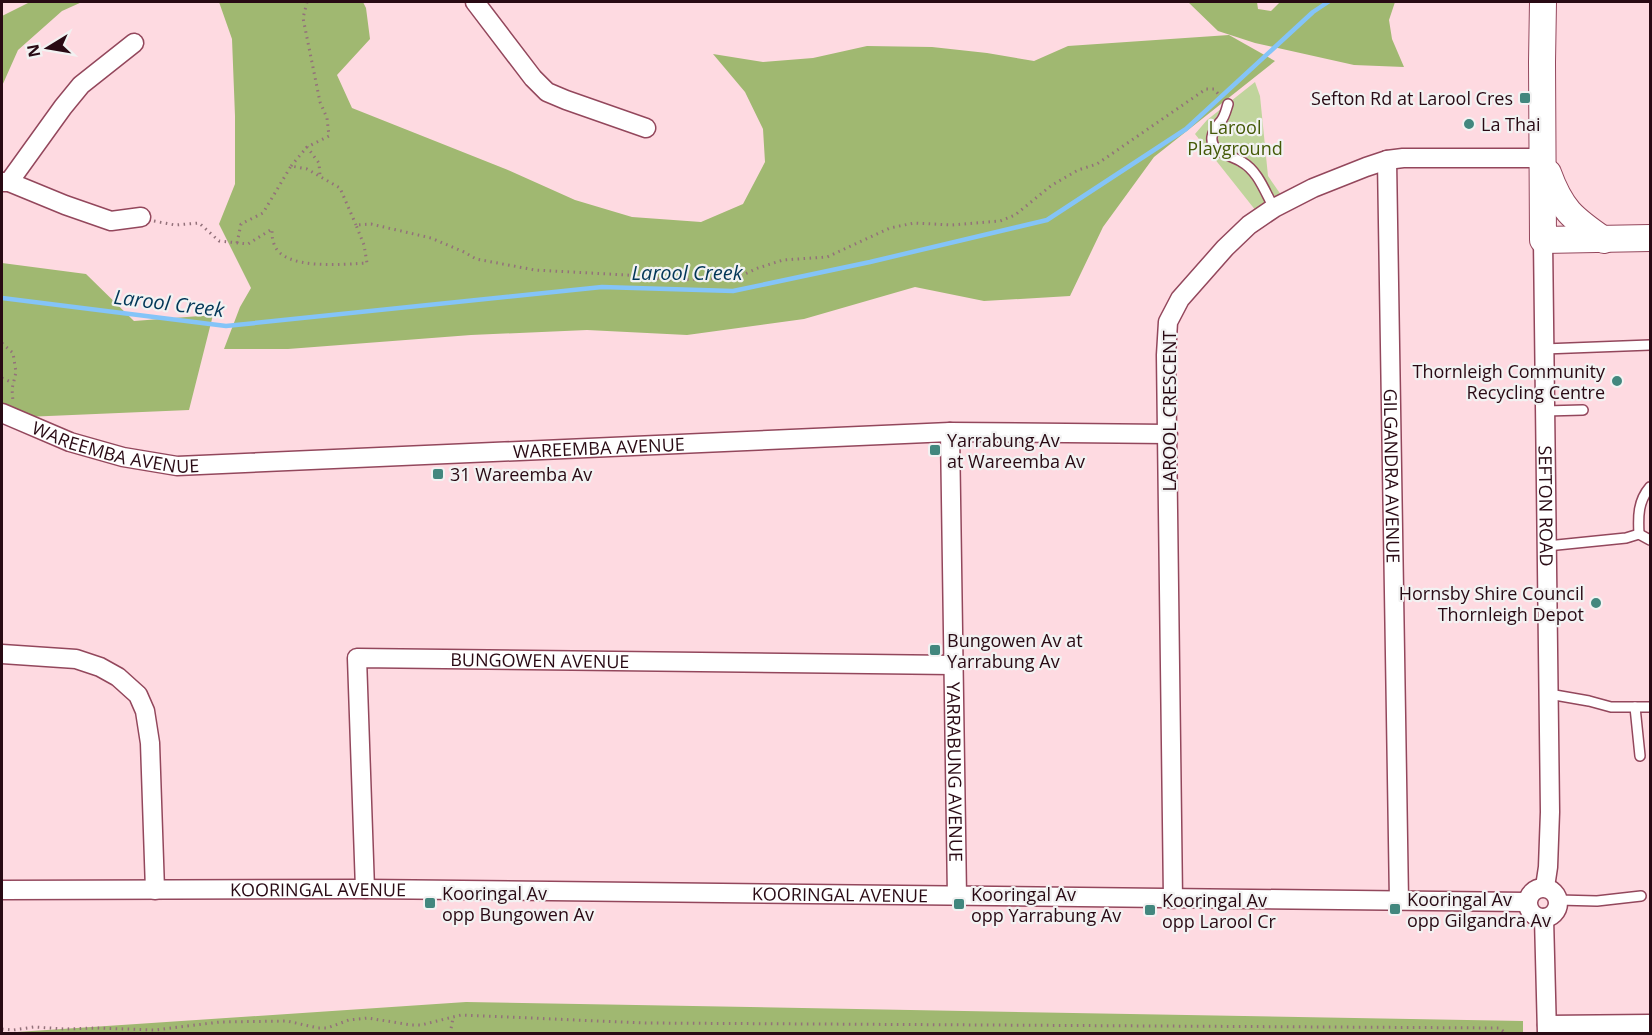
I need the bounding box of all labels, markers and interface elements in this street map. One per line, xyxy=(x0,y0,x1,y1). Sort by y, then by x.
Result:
north arrow xyxy=(18,18,78,78)
text: N xyxy=(21,42,45,59)
place label: Sefton Rd at Larool Cres xyxy=(1311,86,1513,110)
marker: Sefton Rd at Larool Cres xyxy=(1518,91,1532,105)
place label: La Thai xyxy=(1481,112,1541,136)
park label: Larool Playground xyxy=(1187,115,1283,160)
marker: La Thai xyxy=(1462,117,1476,131)
water label: Larool Creek xyxy=(632,259,744,286)
water label: Larool Creek xyxy=(112,283,227,323)
street label: LAROOL CRESCENT xyxy=(1157,330,1181,492)
place label: Thornleigh Community Recycling Centre xyxy=(1413,359,1606,404)
marker: Thornleigh Community Recycling Centre xyxy=(1610,374,1624,388)
street label: GILGANDRA AVENUE xyxy=(1379,388,1406,563)
street label: WAREEMBA AVENUE xyxy=(29,415,200,478)
place label: Yarrabung Av at Wareemba Av xyxy=(947,428,1085,473)
street label: WAREEMBA AVENUE xyxy=(512,432,685,463)
marker: Yarrabung Av at Wareemba Av xyxy=(928,443,942,457)
street label: SEFTON ROAD xyxy=(1534,445,1559,567)
place label: 31 Wareemba Av xyxy=(450,462,592,486)
marker: 31 Wareemba Av xyxy=(431,467,445,481)
place label: Hornsby Shire Council Thornleigh Depot xyxy=(1399,581,1584,626)
marker: Hornsby Shire Council Thornleigh Depot xyxy=(1589,596,1603,610)
place label: Bungowen Av at Yarrabung Av xyxy=(947,628,1083,673)
marker: Bungowen Av at Yarrabung Av xyxy=(928,643,942,657)
street label: BUNGOWEN AVENUE xyxy=(450,647,630,673)
street label: YARRABUNG AVENUE xyxy=(942,682,968,862)
street label: KOORINGAL AVENUE xyxy=(230,877,406,901)
place label: Kooringal Av opp Bungowen Av xyxy=(442,881,594,926)
street label: KOORINGAL AVENUE xyxy=(752,881,928,907)
place label: Kooringal Av opp Yarrabung Av xyxy=(971,882,1121,927)
place label: Kooringal Av opp Gilgandra Av xyxy=(1407,887,1551,932)
place label: Kooringal Av opp Larool Cr xyxy=(1162,888,1276,933)
marker: Kooringal Av opp Bungowen Av xyxy=(423,896,437,910)
marker: Kooringal Av opp Yarrabung Av xyxy=(952,897,966,911)
marker: Kooringal Av opp Gilgandra Av xyxy=(1388,902,1402,916)
marker: Kooringal Av opp Larool Cr xyxy=(1143,903,1157,917)

